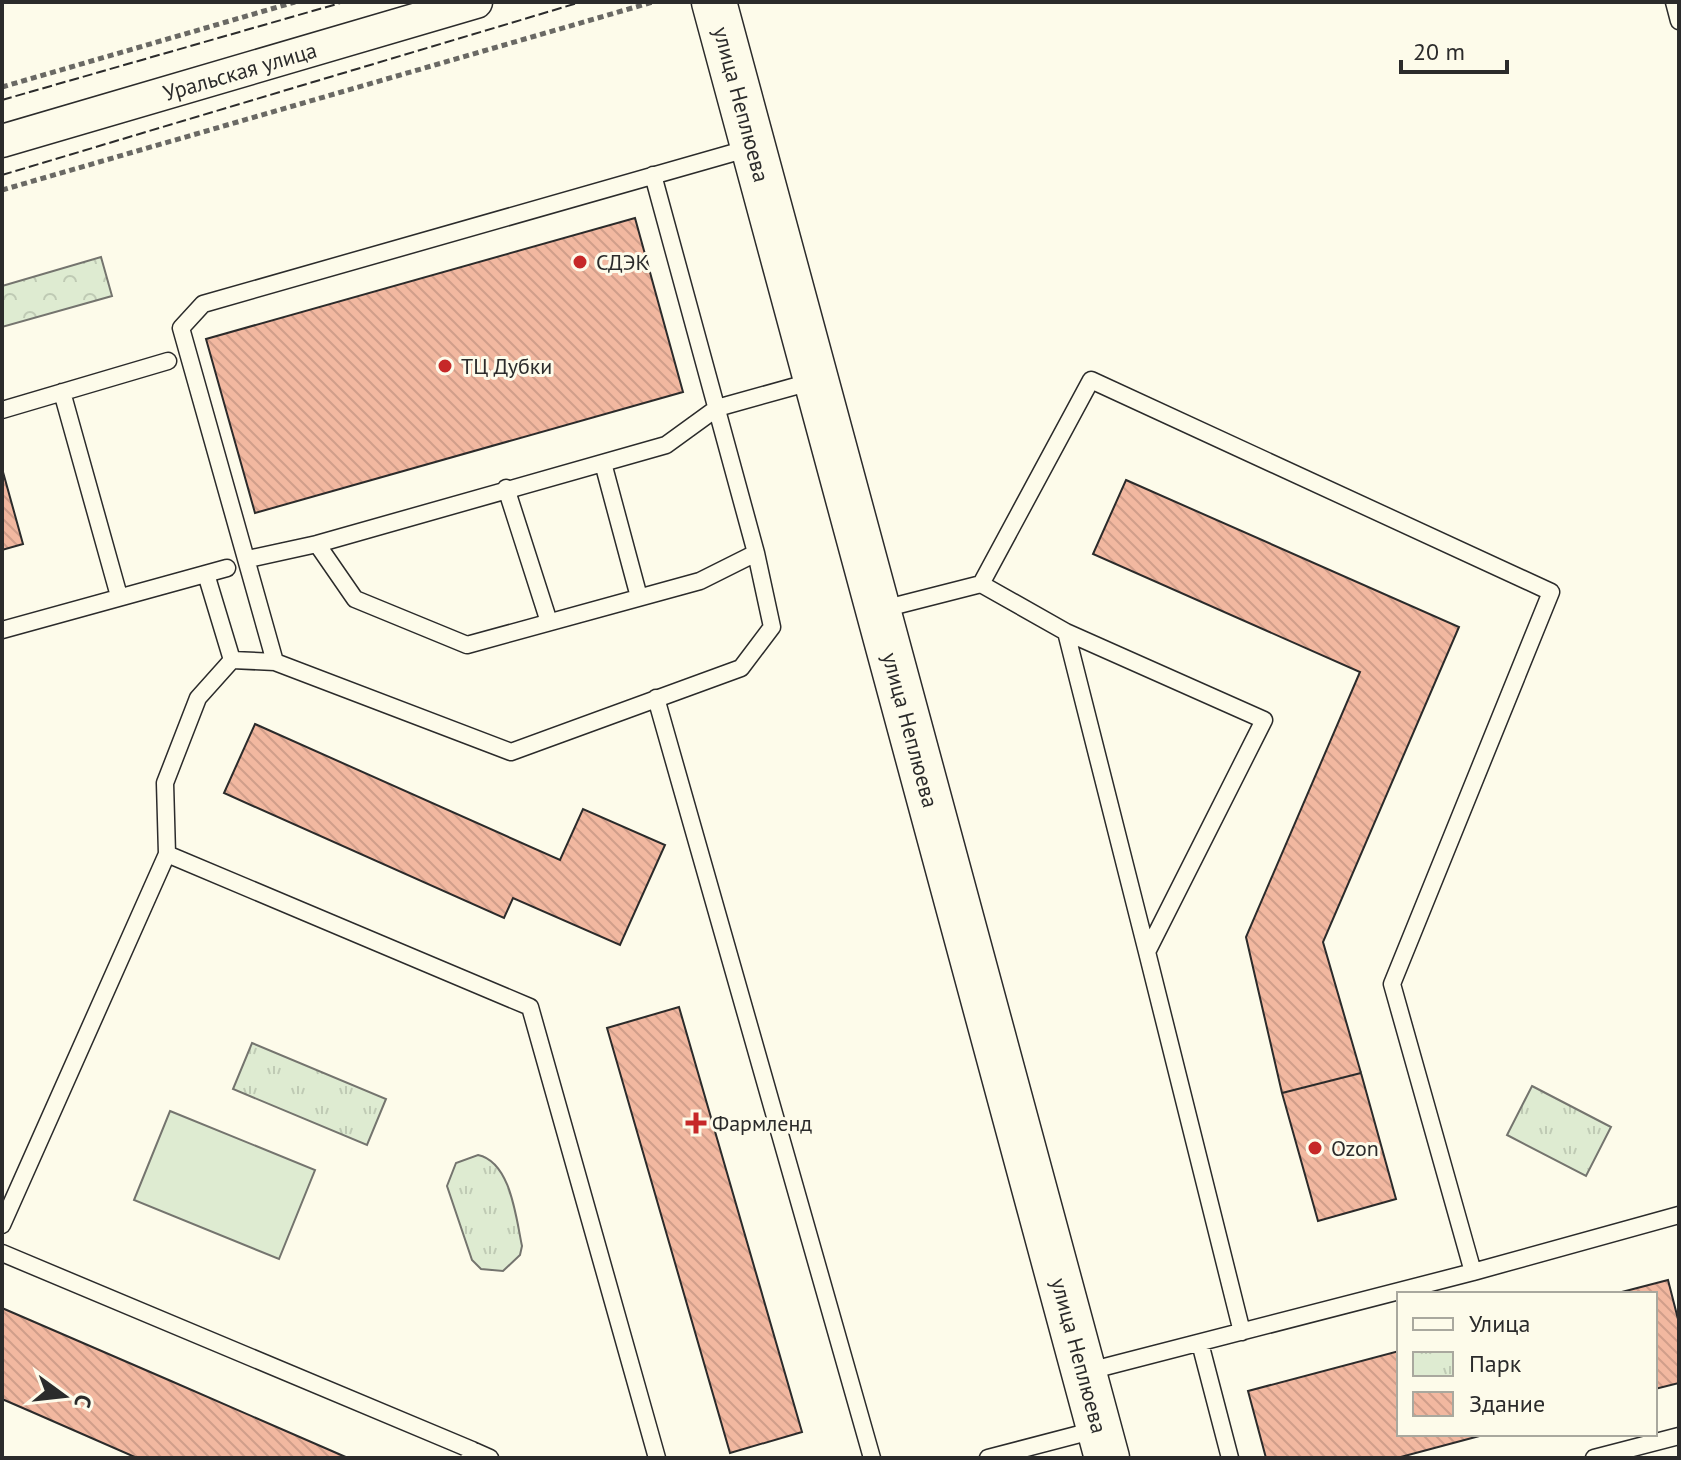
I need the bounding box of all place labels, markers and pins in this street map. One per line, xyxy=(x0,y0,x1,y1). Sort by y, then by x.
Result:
place label: СДЭК xyxy=(596,248,649,276)
marker: СДЭК xyxy=(571,253,589,271)
place label: ТЦ Дубки xyxy=(461,352,552,380)
marker: ТЦ Дубки xyxy=(436,357,454,375)
place label: Фармленд xyxy=(712,1109,812,1137)
marker: Фармленд xyxy=(687,1114,705,1132)
place label: Ozon xyxy=(1331,1134,1379,1162)
marker: Ozon xyxy=(1306,1139,1324,1157)

